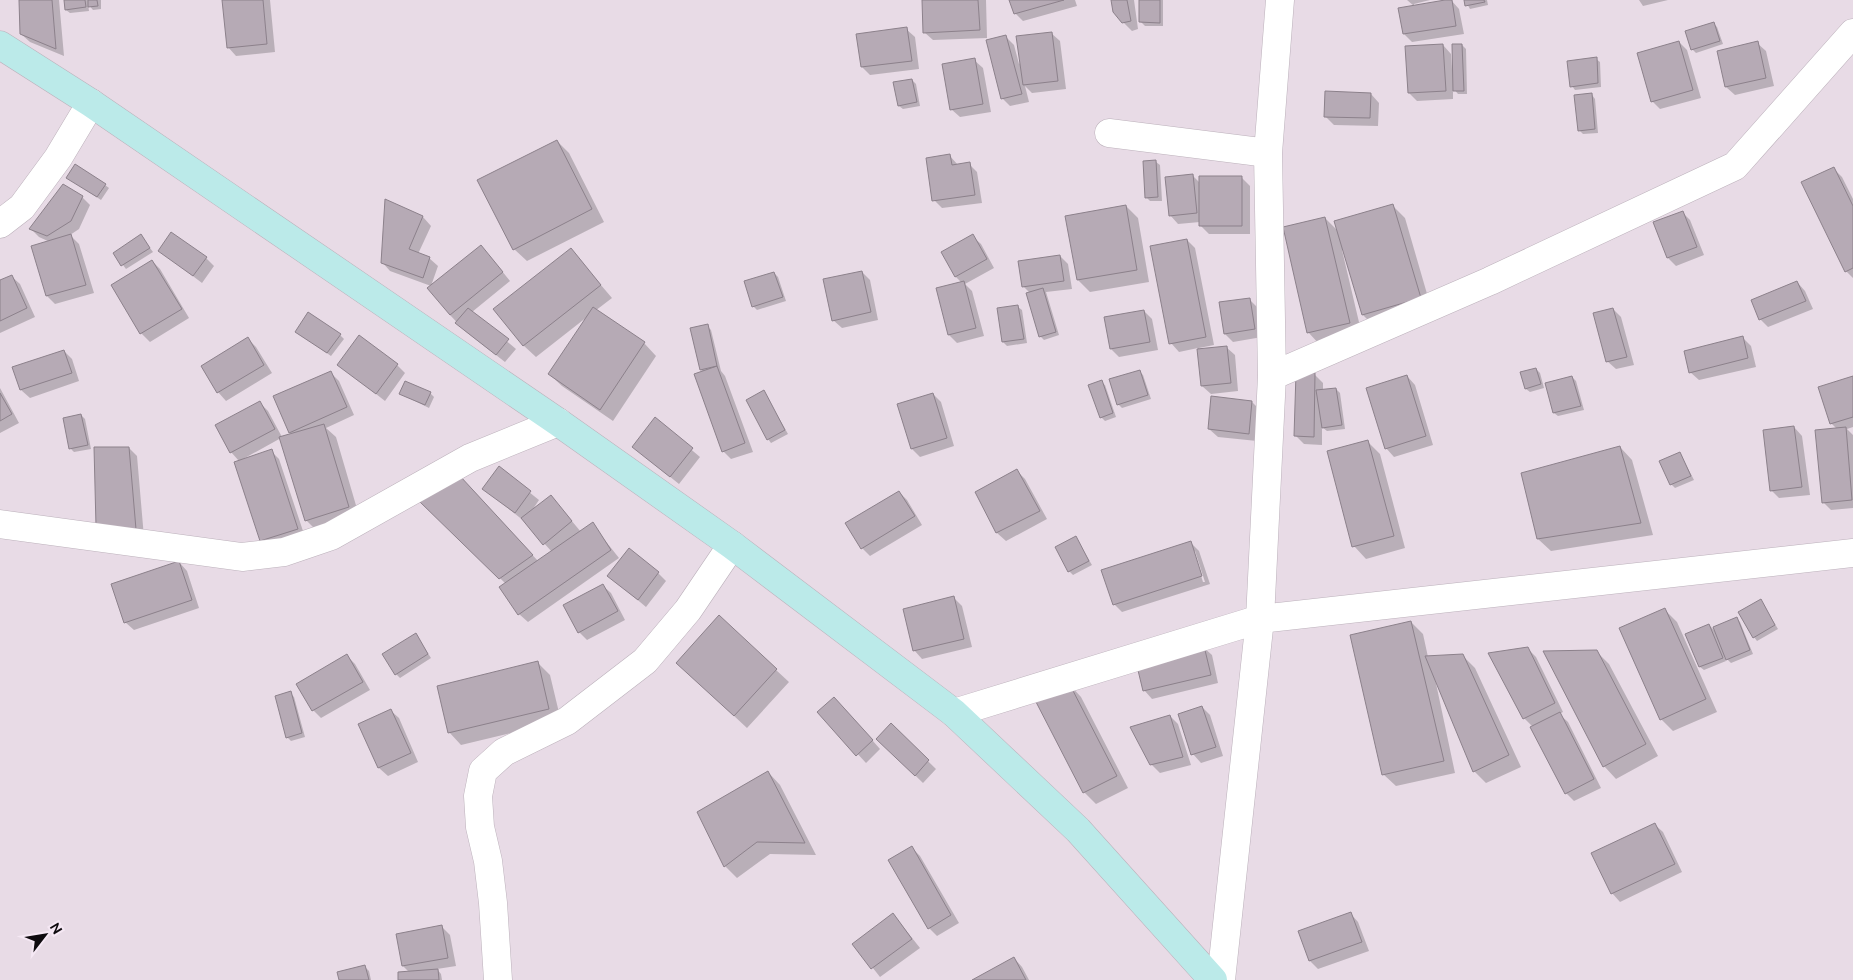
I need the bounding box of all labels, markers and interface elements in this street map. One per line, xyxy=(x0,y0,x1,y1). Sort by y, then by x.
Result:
north arrow xyxy=(20,910,70,960)
text: N xyxy=(47,920,66,937)

